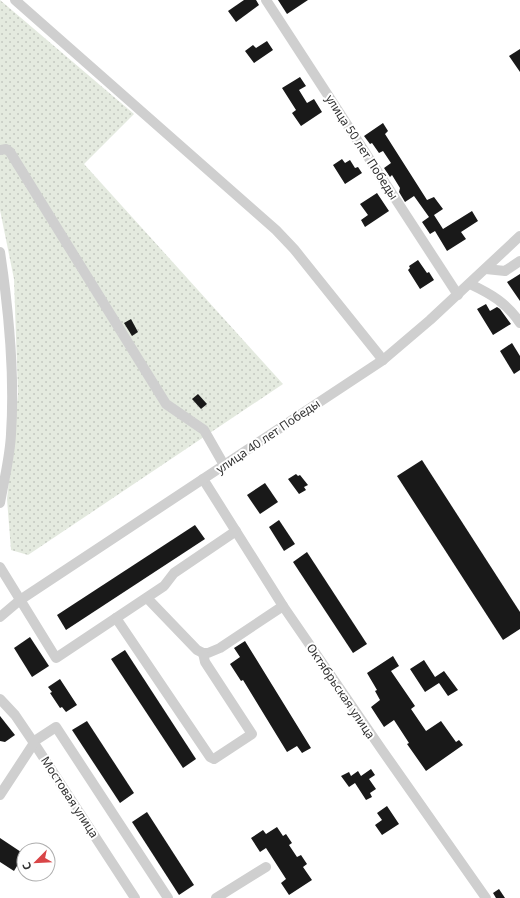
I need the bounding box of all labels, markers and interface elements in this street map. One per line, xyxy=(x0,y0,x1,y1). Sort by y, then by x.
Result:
street label: улица 50 лет Победы xyxy=(322,91,402,203)
street label: улица 40 лет Победы xyxy=(213,395,323,477)
street label: Октябрьская улица xyxy=(303,640,379,742)
street label: Мостовая улица xyxy=(37,753,103,841)
north arrow xyxy=(16,842,56,882)
text: С xyxy=(18,860,35,873)

